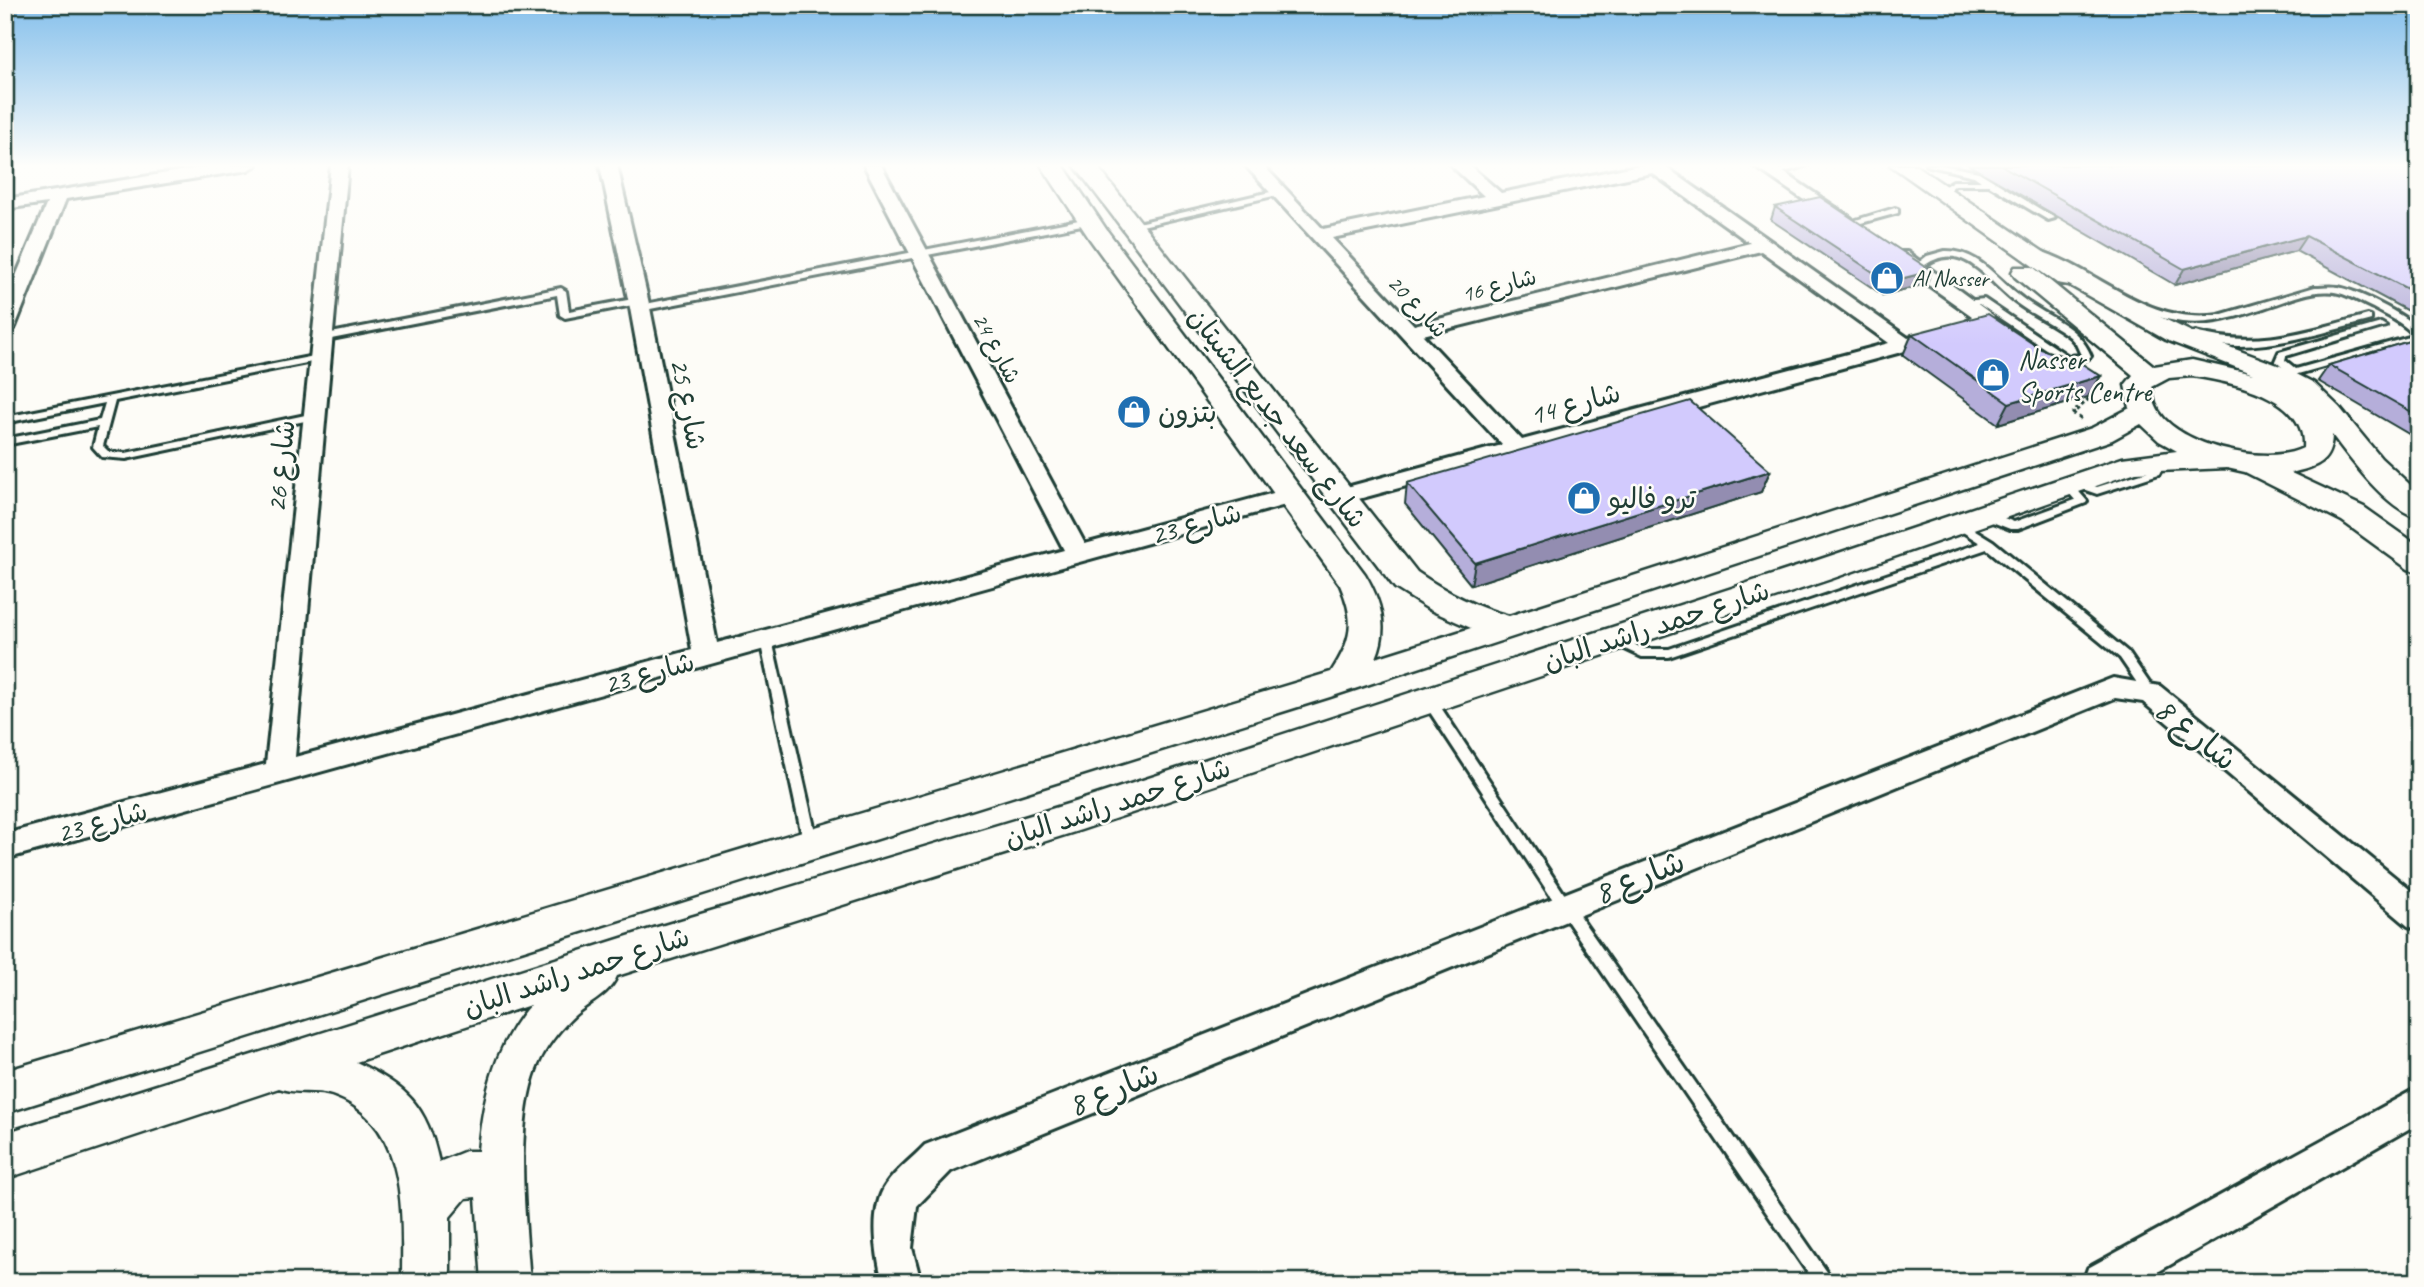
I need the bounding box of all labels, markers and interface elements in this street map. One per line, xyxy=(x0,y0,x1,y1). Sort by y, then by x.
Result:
shop icon: Al Nasser xyxy=(1868,259,1906,297)
street label: شارع 16 xyxy=(1459,262,1540,310)
place label: Al Nasser xyxy=(1912,264,1991,293)
street label: شارع 20 xyxy=(1380,269,1454,345)
street label: شارع سعد جديع الشيتان xyxy=(1179,300,1375,536)
street label: شارع 24 xyxy=(965,308,1027,389)
place label: Nasser Sports Centre xyxy=(2018,342,2153,409)
street label: شارع 25 xyxy=(661,355,715,453)
shop icon: Nasser Sports Centre xyxy=(1974,356,2012,394)
street label: شارع 14 xyxy=(1526,375,1625,434)
shop icon: بتزون xyxy=(1115,393,1153,431)
place label: بتزون xyxy=(1158,395,1217,430)
street label: شارع 26 xyxy=(258,418,305,514)
shop icon: ترو فاليو xyxy=(1565,479,1603,517)
place label: ترو فاليو xyxy=(1607,481,1697,516)
street label: شارع 23 xyxy=(1147,495,1246,554)
street label: شارع حمد راشد البان xyxy=(1539,572,1774,680)
street label: شارع 23 xyxy=(600,644,699,703)
street label: شارع 8 xyxy=(2145,688,2246,781)
street label: شارع حمد راشد البان xyxy=(1000,749,1235,857)
street label: شارع 23 xyxy=(53,793,152,852)
street label: شارع 8 xyxy=(1588,840,1692,916)
street label: شارع حمد راشد البان xyxy=(459,918,694,1026)
street label: شارع 8 xyxy=(1062,1052,1166,1128)

